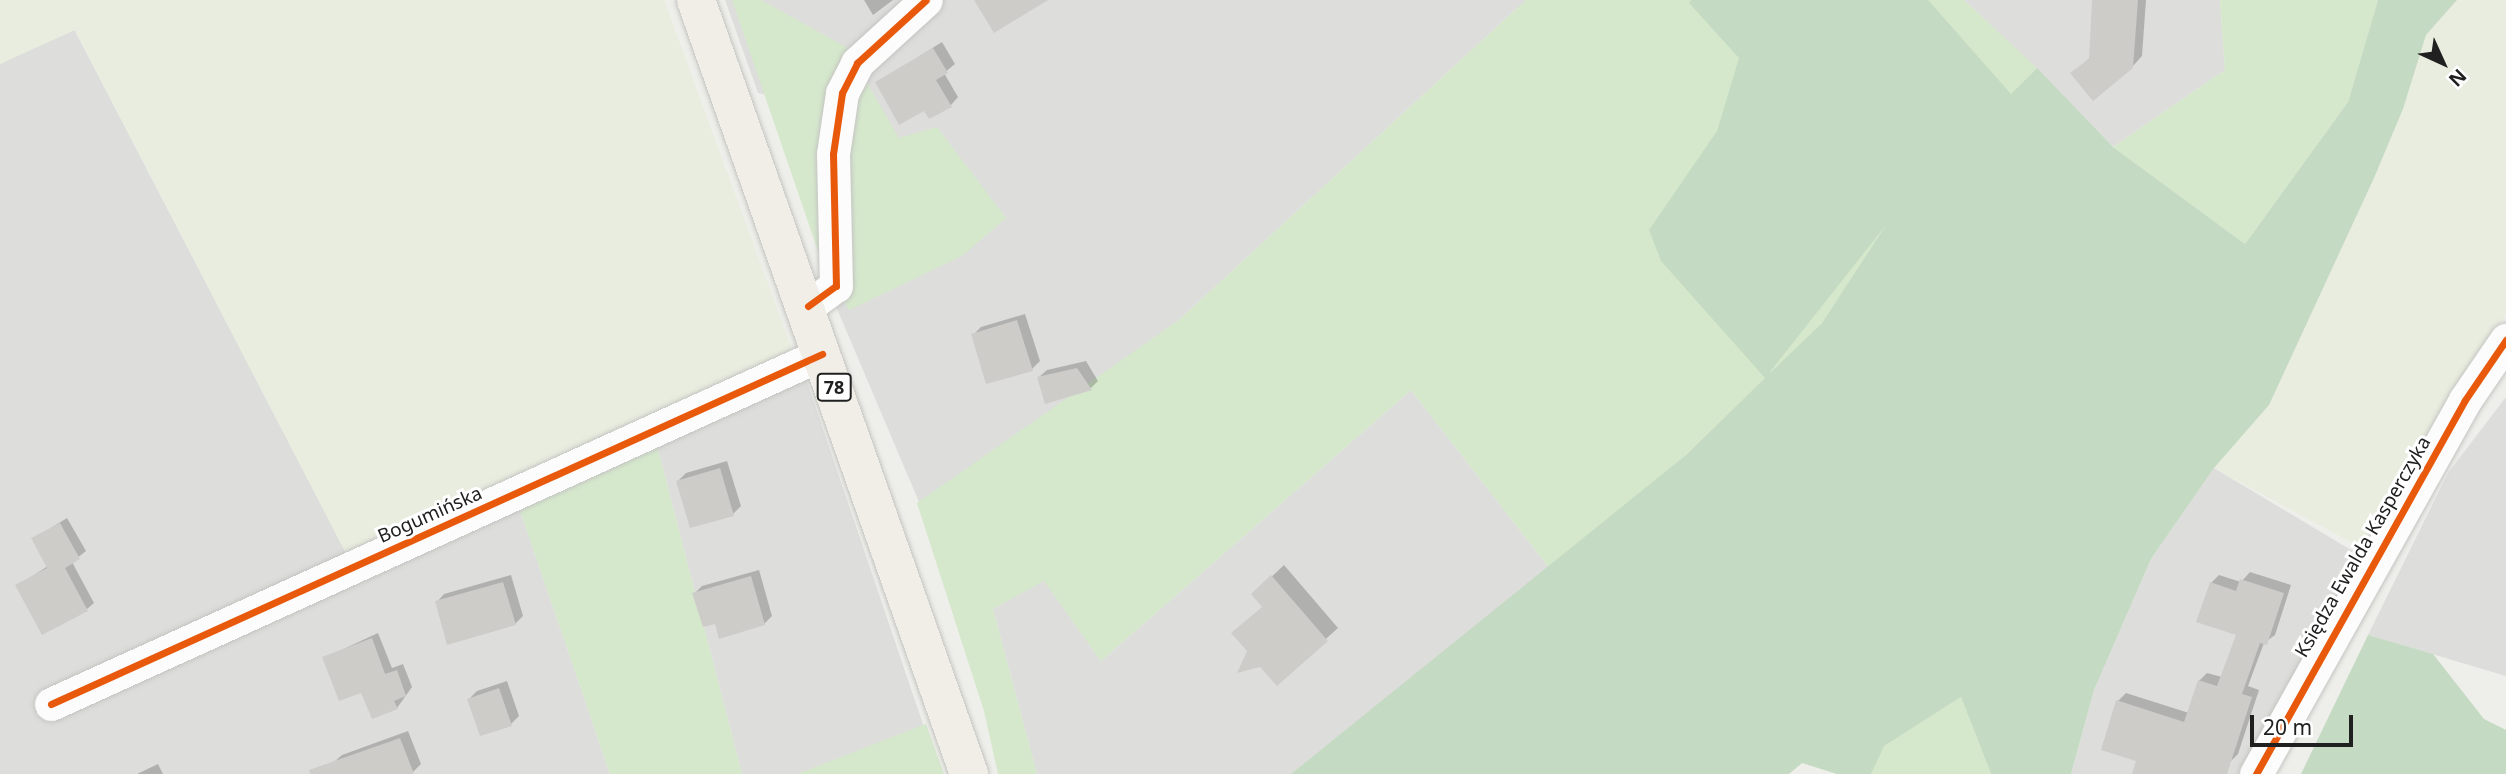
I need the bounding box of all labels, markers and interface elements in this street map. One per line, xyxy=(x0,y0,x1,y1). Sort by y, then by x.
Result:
north arrow xyxy=(2408,28,2478,98)
text: N xyxy=(2443,63,2473,92)
road number: 78 xyxy=(816,372,852,402)
street label: Księdza Ewalda Kasperczyka xyxy=(2290,433,2436,661)
street label: Bogumińska xyxy=(374,482,486,548)
scale bar xyxy=(2254,700,2357,744)
text: 20 m xyxy=(2263,713,2312,741)

